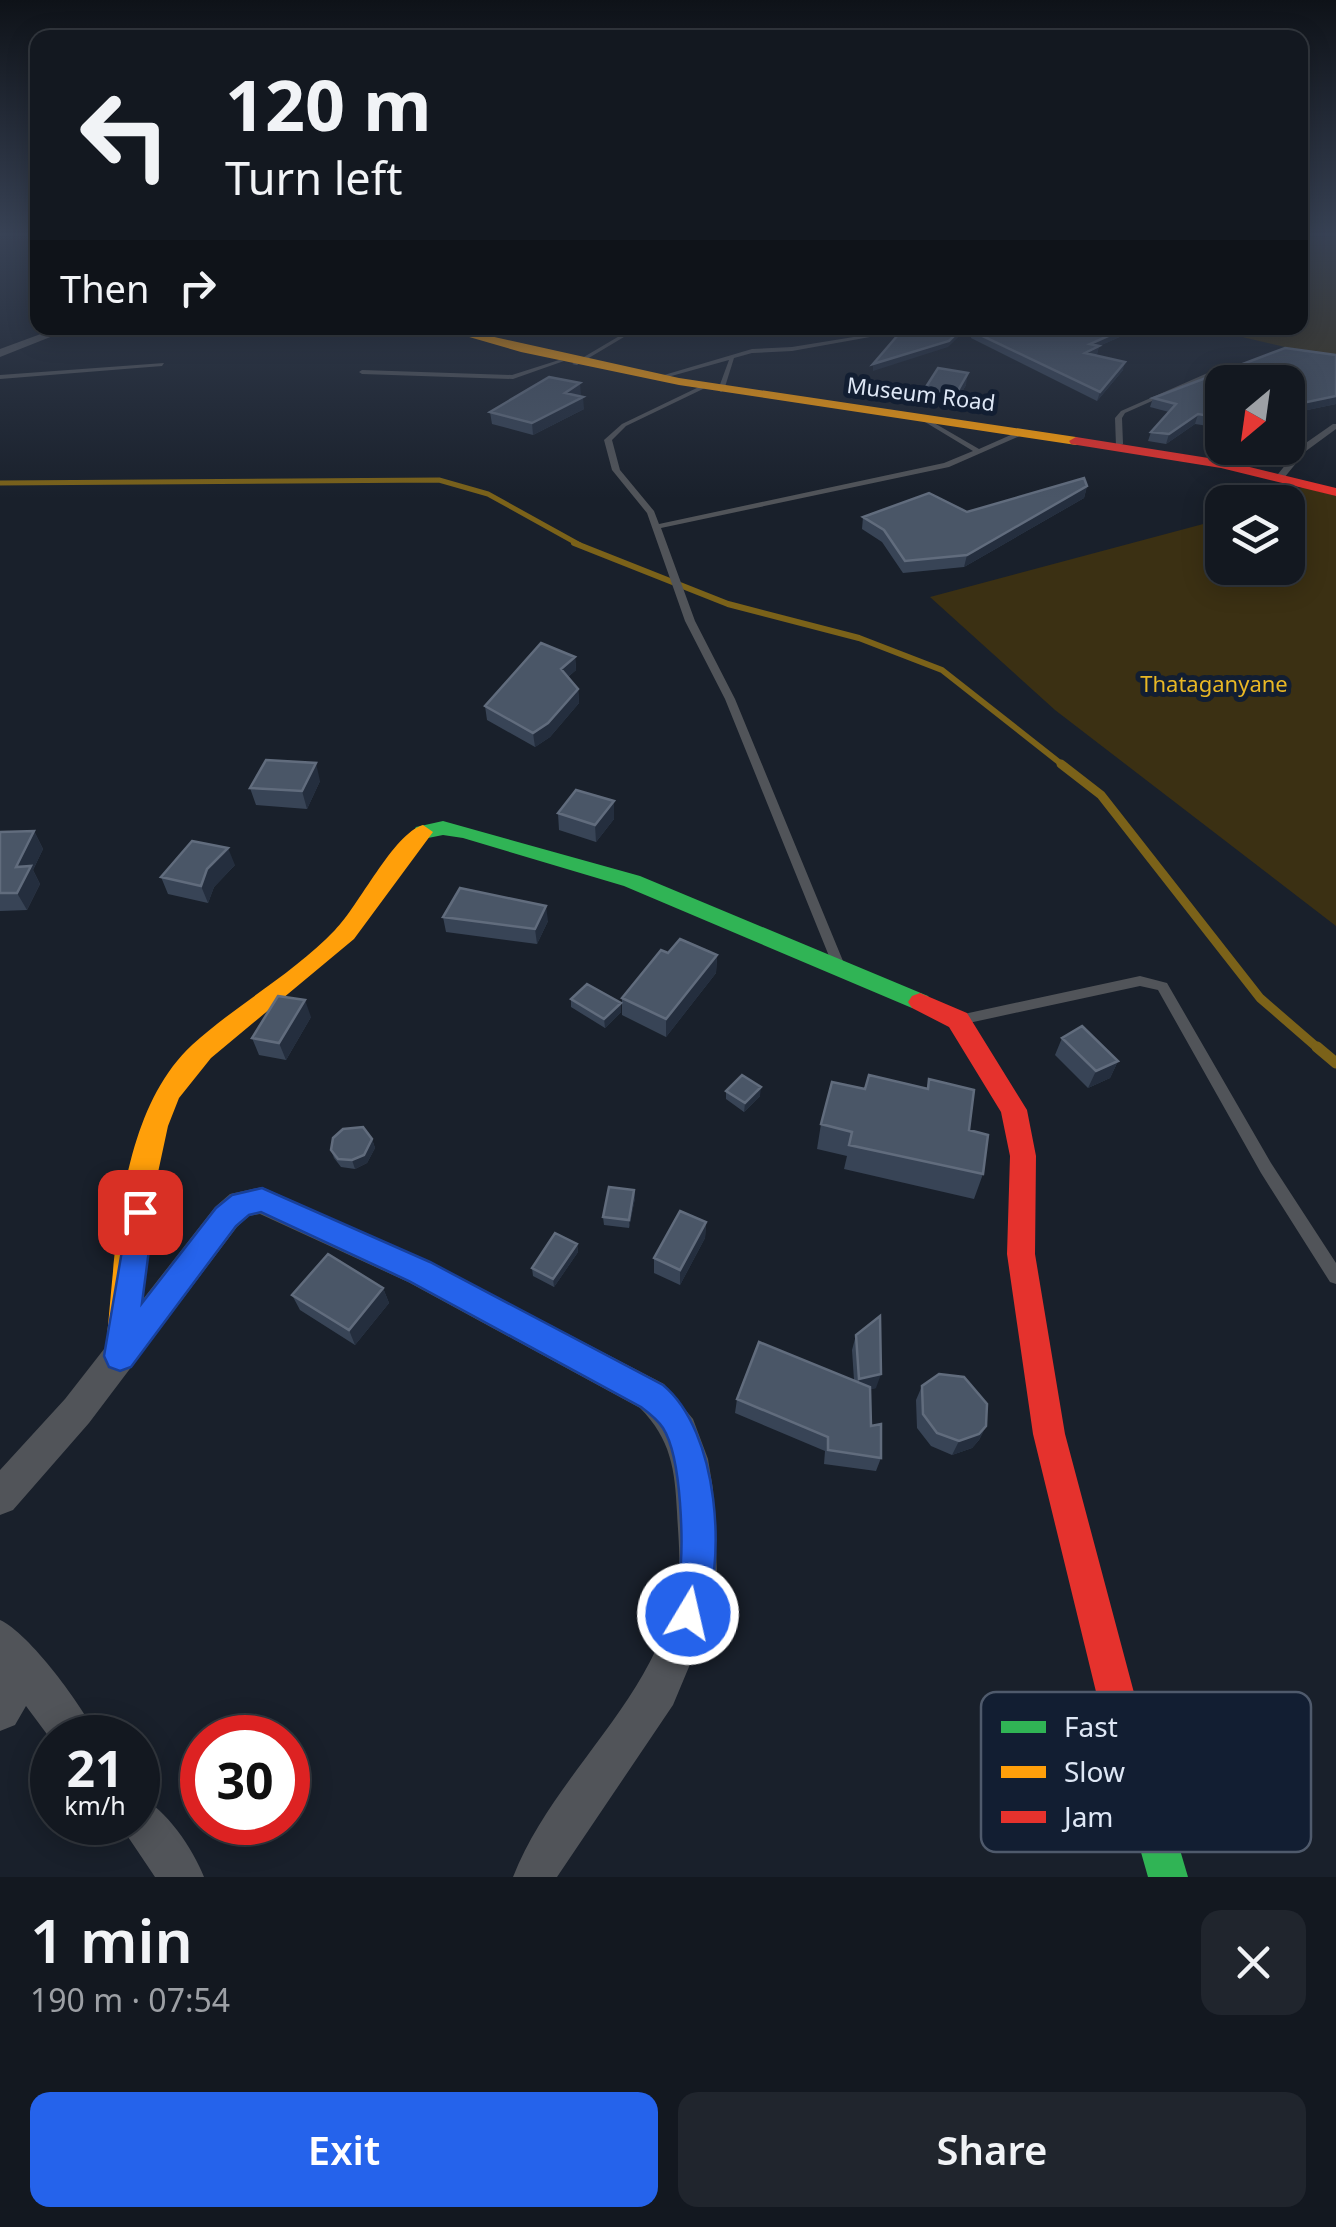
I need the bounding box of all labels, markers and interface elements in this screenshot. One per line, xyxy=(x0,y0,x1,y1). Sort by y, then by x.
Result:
text: 120 m xyxy=(225,56,432,152)
icon: left xyxy=(60,70,190,200)
text: Turn left xyxy=(225,147,402,208)
icon: right xyxy=(170,260,225,315)
text: Then xyxy=(60,262,150,314)
north arrow xyxy=(1205,365,1305,465)
map controls xyxy=(1205,365,1305,585)
street label: Museum Road xyxy=(845,369,997,417)
button: layers xyxy=(1205,485,1305,585)
park label: Thataganyane xyxy=(1140,668,1288,698)
pin xyxy=(98,1170,183,1255)
icon: arrive xyxy=(113,1185,168,1240)
position arrow xyxy=(636,1562,740,1666)
legend xyxy=(981,1692,1311,1852)
text: Fast xyxy=(1064,1707,1118,1745)
speed limit sign: 30 xyxy=(180,1715,310,1845)
text: 21 xyxy=(66,1734,124,1802)
text: Slow xyxy=(1064,1752,1125,1790)
text: km/h xyxy=(64,1788,126,1822)
text: Jam xyxy=(1061,1797,1114,1835)
text: 1 min xyxy=(30,1899,193,1981)
button: close xyxy=(1201,1910,1306,2015)
text: 190 m · 07:54 xyxy=(30,1978,230,2021)
button: Exit xyxy=(30,2092,658,2207)
button: Share xyxy=(678,2092,1306,2207)

